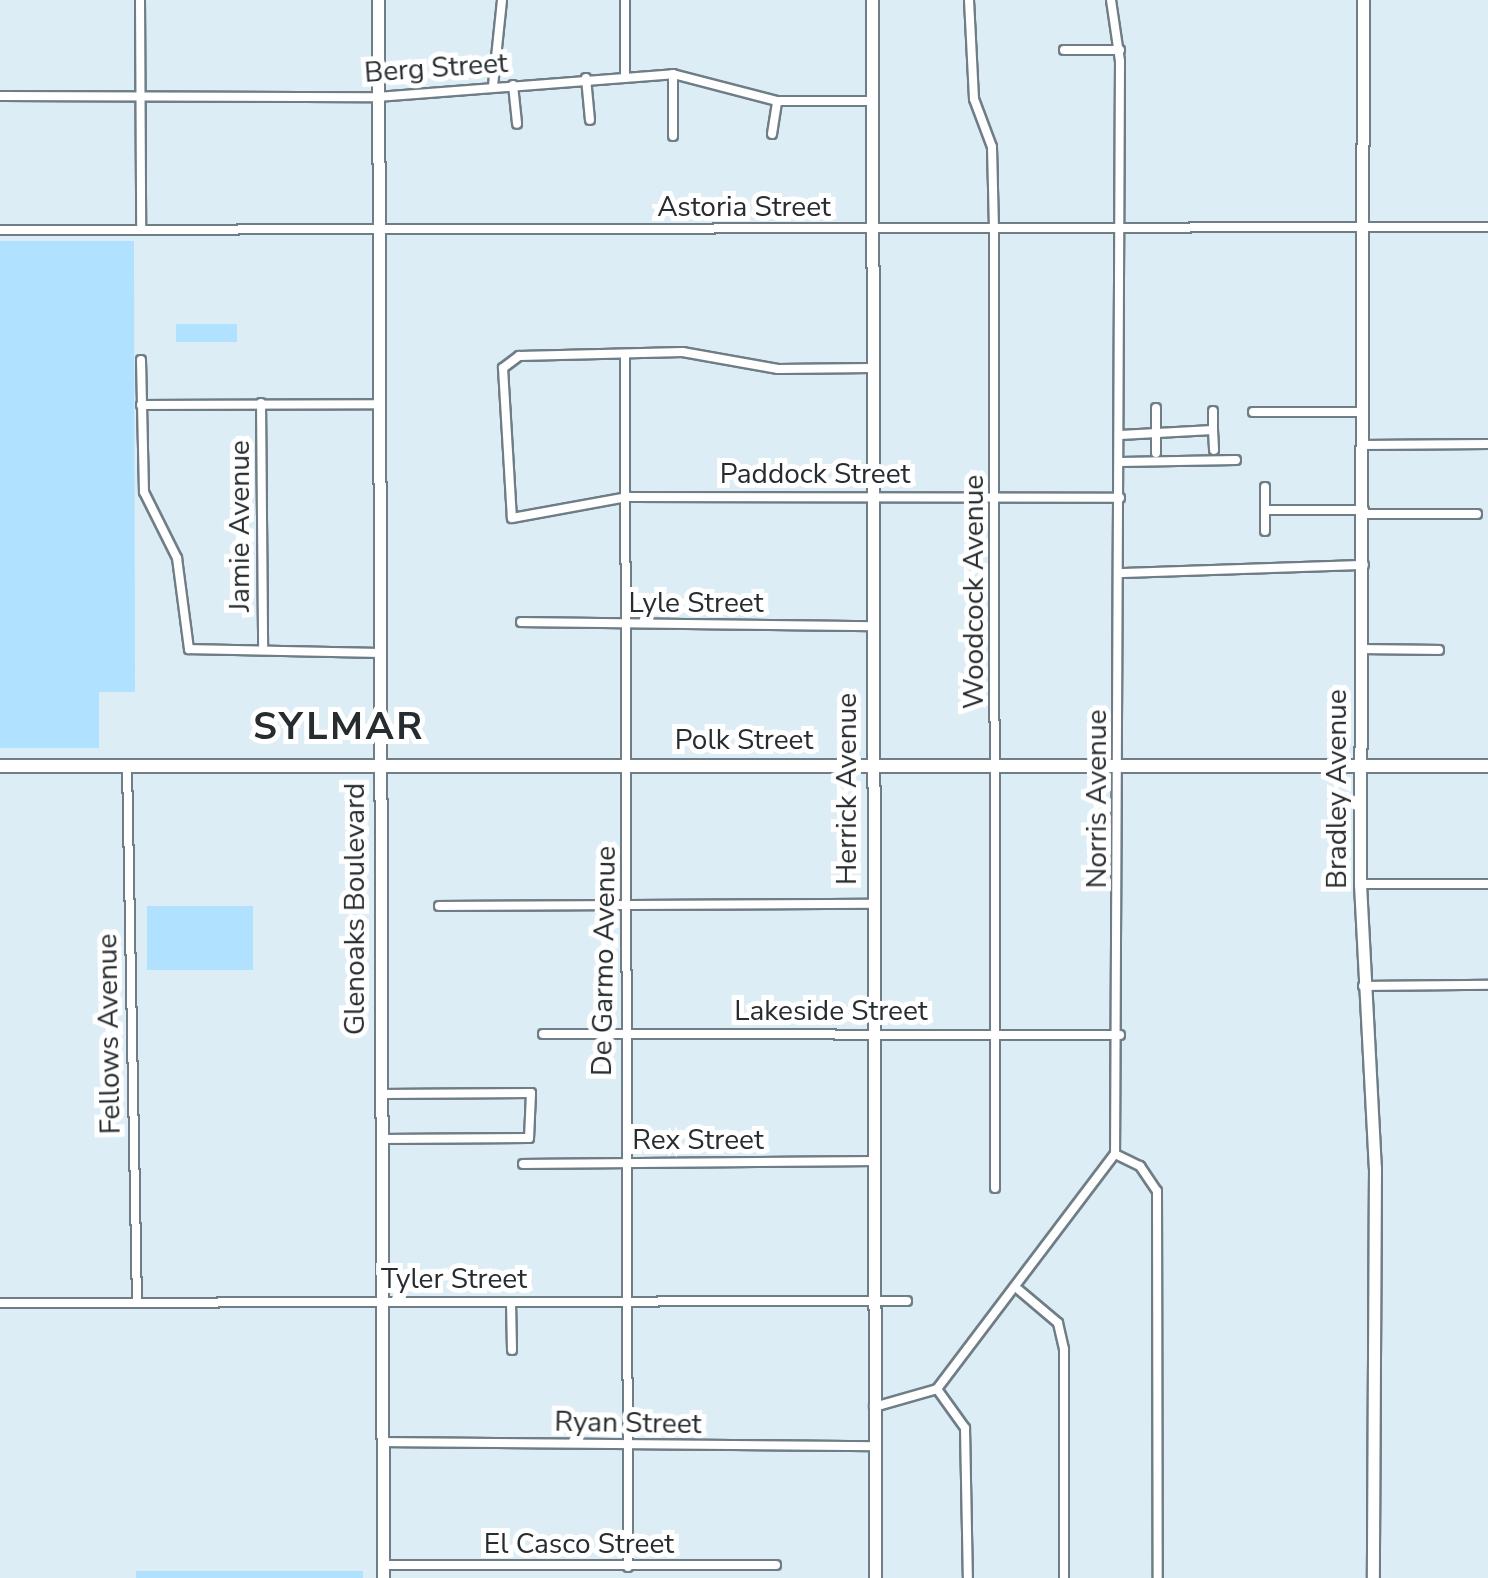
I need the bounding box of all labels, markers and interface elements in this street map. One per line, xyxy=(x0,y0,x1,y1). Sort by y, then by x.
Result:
street label: Berg Street xyxy=(363,46,509,90)
street label: Astoria Street xyxy=(657,190,831,224)
street label: Jamie Avenue xyxy=(223,440,257,612)
street label: Paddock Street xyxy=(720,457,910,491)
street label: Woodcock Avenue xyxy=(957,475,991,709)
street label: Lyle Street xyxy=(628,586,764,620)
street label: Bradley Avenue xyxy=(1320,689,1354,889)
street label: Herrick Avenue xyxy=(830,693,864,885)
district label: SYLMAR xyxy=(253,704,425,750)
street label: Norris Avenue xyxy=(1080,710,1114,888)
street label: Polk Street xyxy=(675,723,813,757)
street label: Glenoaks Boulevard xyxy=(338,783,372,1035)
street label: De Garmo Avenue xyxy=(585,846,623,1076)
street label: Fellows Avenue xyxy=(90,933,128,1135)
street label: Lakeside Street xyxy=(734,994,928,1028)
street label: Rex Street xyxy=(632,1123,764,1157)
street label: Tyler Street xyxy=(381,1262,527,1296)
street label: Ryan Street xyxy=(554,1405,702,1441)
street label: El Casco Street xyxy=(484,1527,674,1561)

